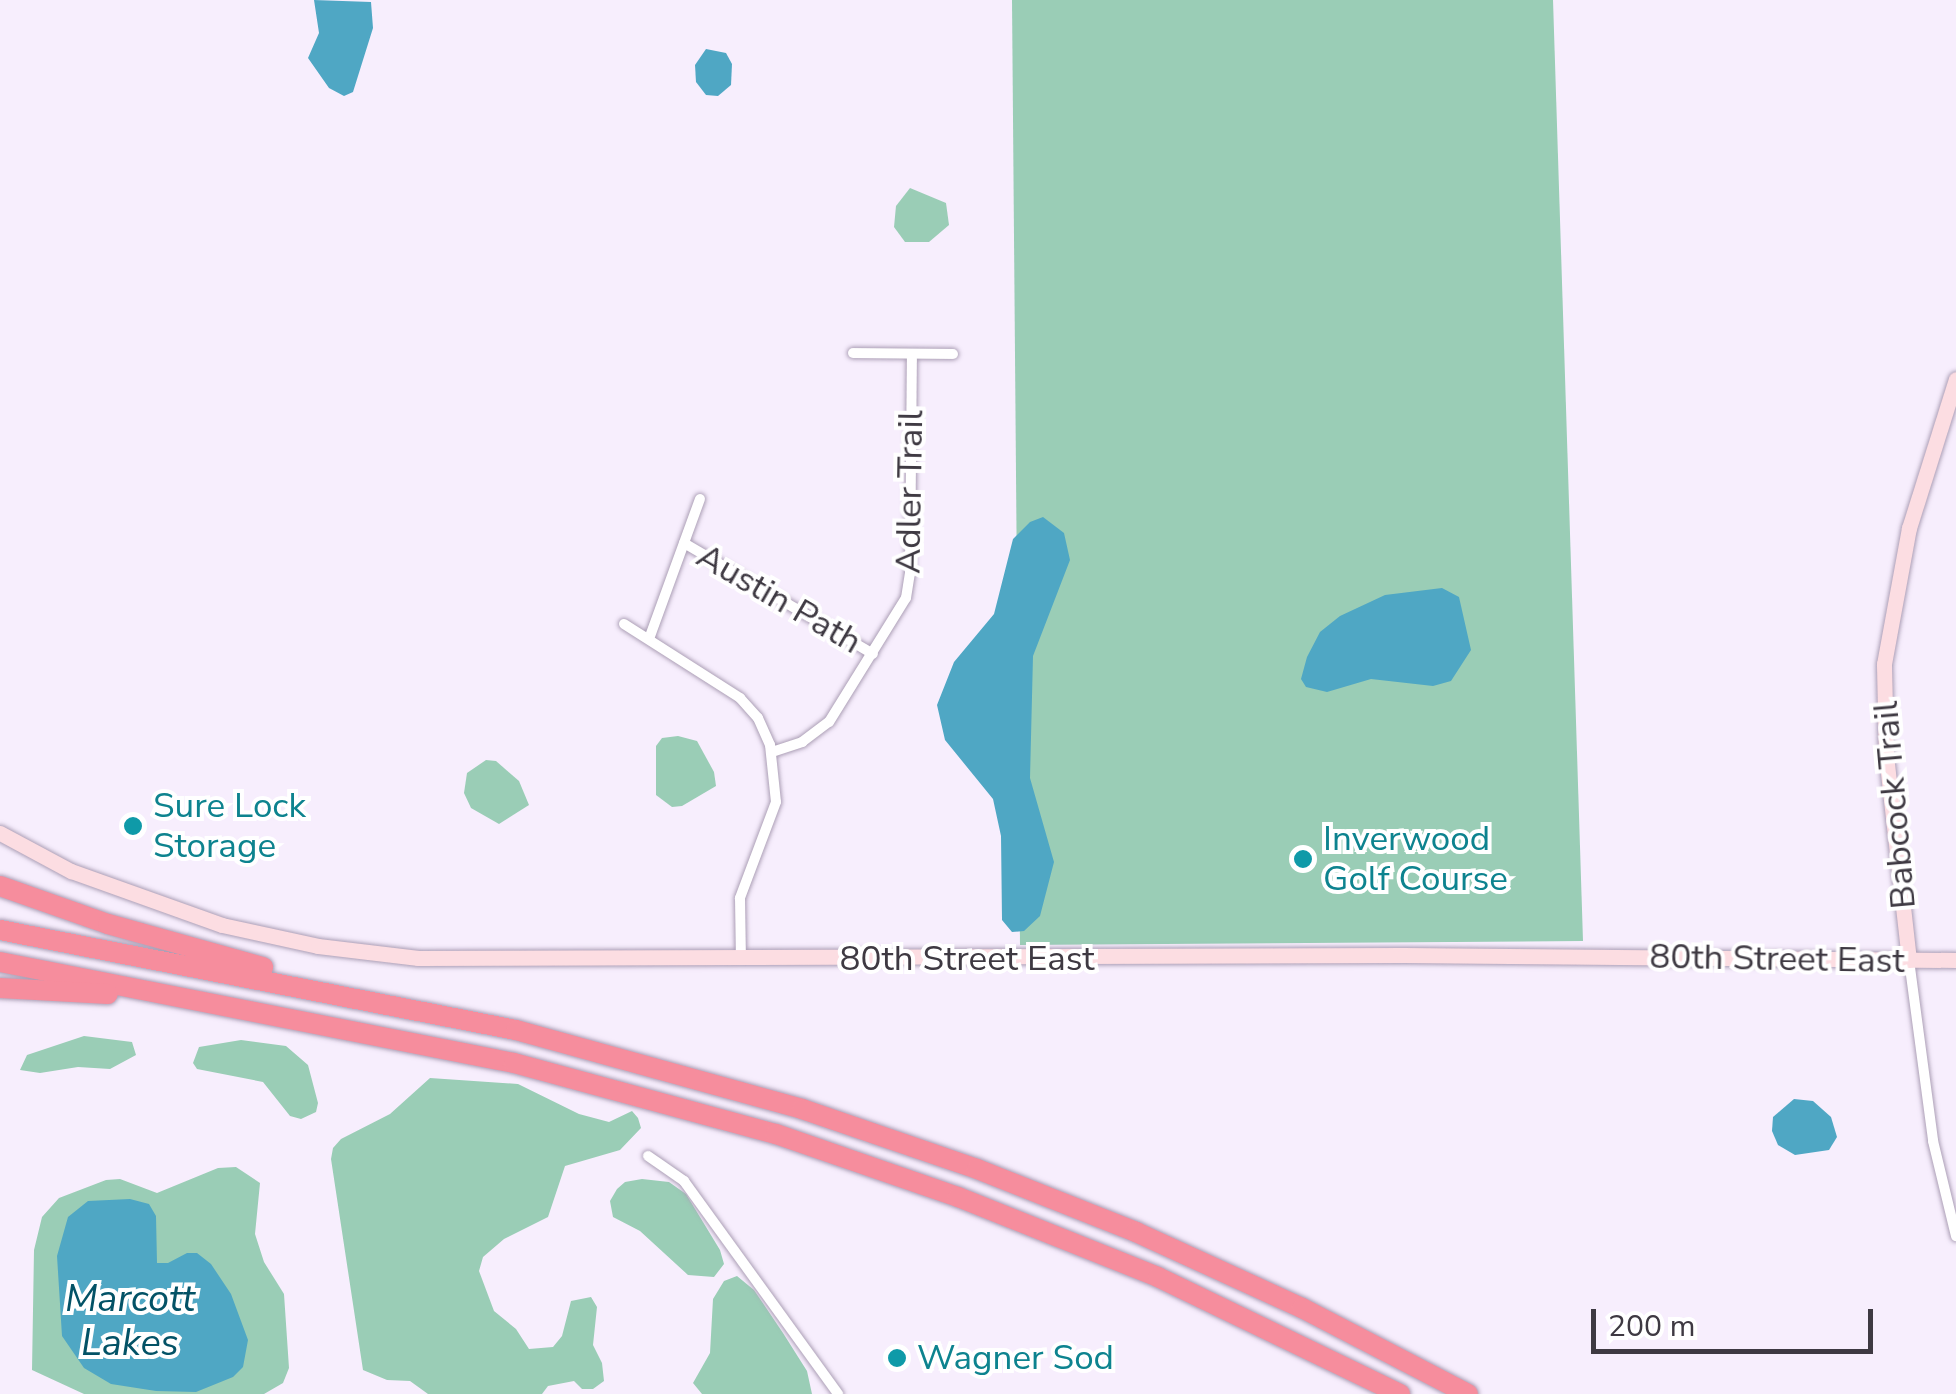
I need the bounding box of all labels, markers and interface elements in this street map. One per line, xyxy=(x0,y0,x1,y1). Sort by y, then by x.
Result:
street label: Adler Trail xyxy=(888,410,932,574)
street label: Austin Path xyxy=(689,535,869,663)
street label: Babcock Trail xyxy=(1865,699,1925,911)
place label: Sure Lock Storage xyxy=(153,785,306,867)
marker: Sure Lock Storage xyxy=(122,815,144,837)
place label: Inverwood Golf Course xyxy=(1323,818,1508,900)
marker: Inverwood Golf Course xyxy=(1292,848,1314,870)
street label: 80th Street East xyxy=(1649,936,1905,982)
street label: 80th Street East xyxy=(839,938,1095,980)
water label: Marcott Lakes xyxy=(65,1276,195,1366)
scale bar xyxy=(1596,1289,1878,1351)
text: 200 m xyxy=(1608,1306,1695,1347)
place label: Wagner Sod xyxy=(917,1337,1114,1379)
marker: Wagner Sod xyxy=(886,1347,908,1369)

